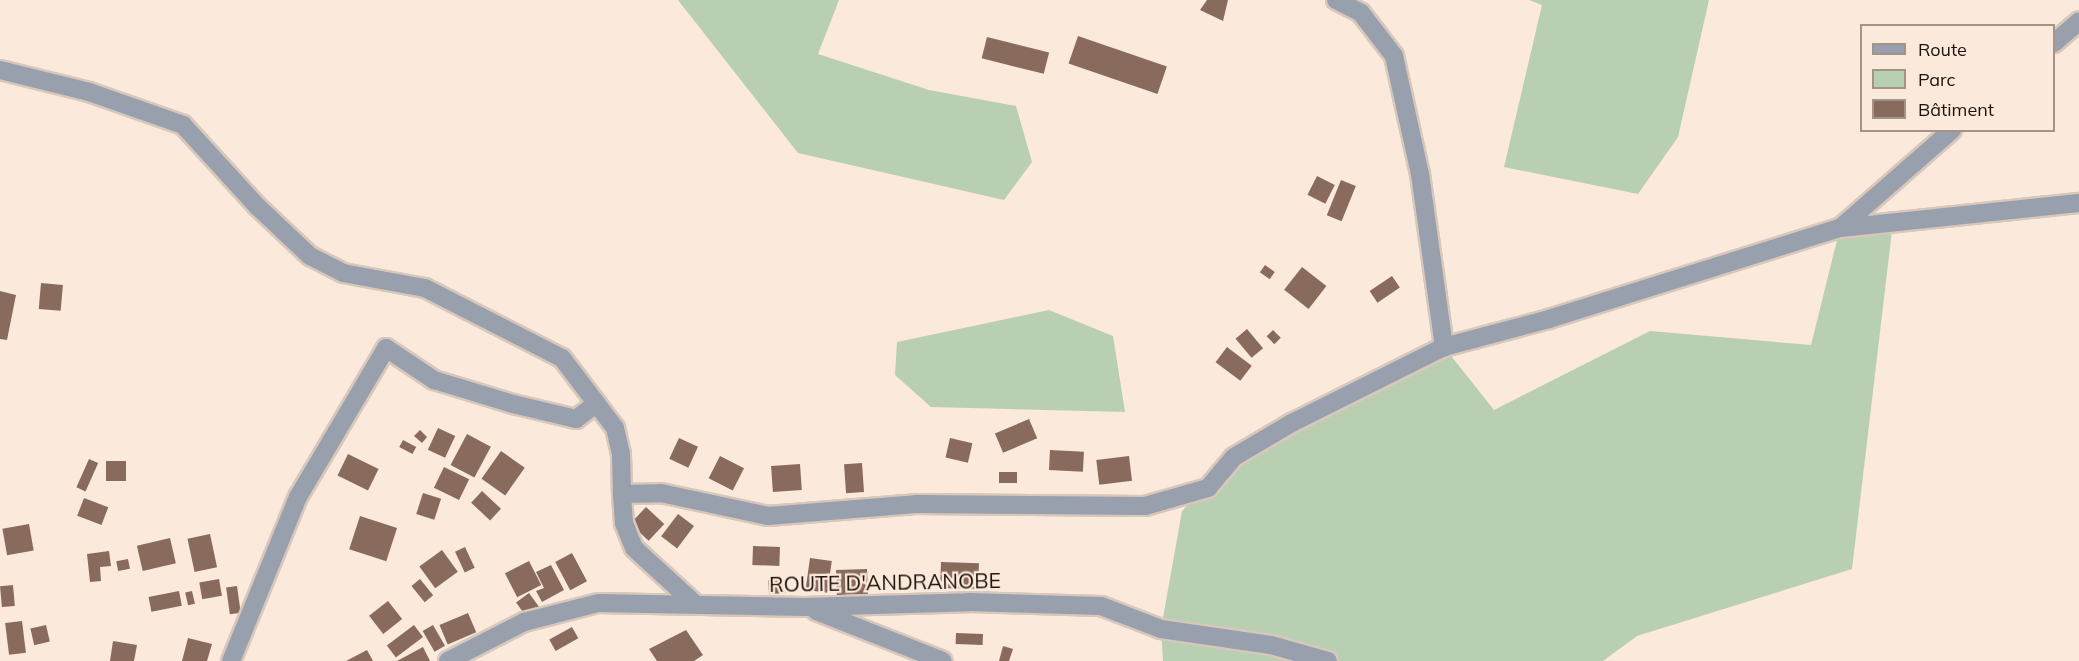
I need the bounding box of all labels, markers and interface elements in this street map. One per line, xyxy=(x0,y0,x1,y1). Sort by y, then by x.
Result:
legend xyxy=(1860,24,2055,132)
text: Route xyxy=(1918,38,1967,61)
text: Parc xyxy=(1918,68,1955,91)
text: Bâtiment xyxy=(1918,98,1994,121)
street label: ROUTE D'ANDRANOBE xyxy=(769,567,1001,597)

